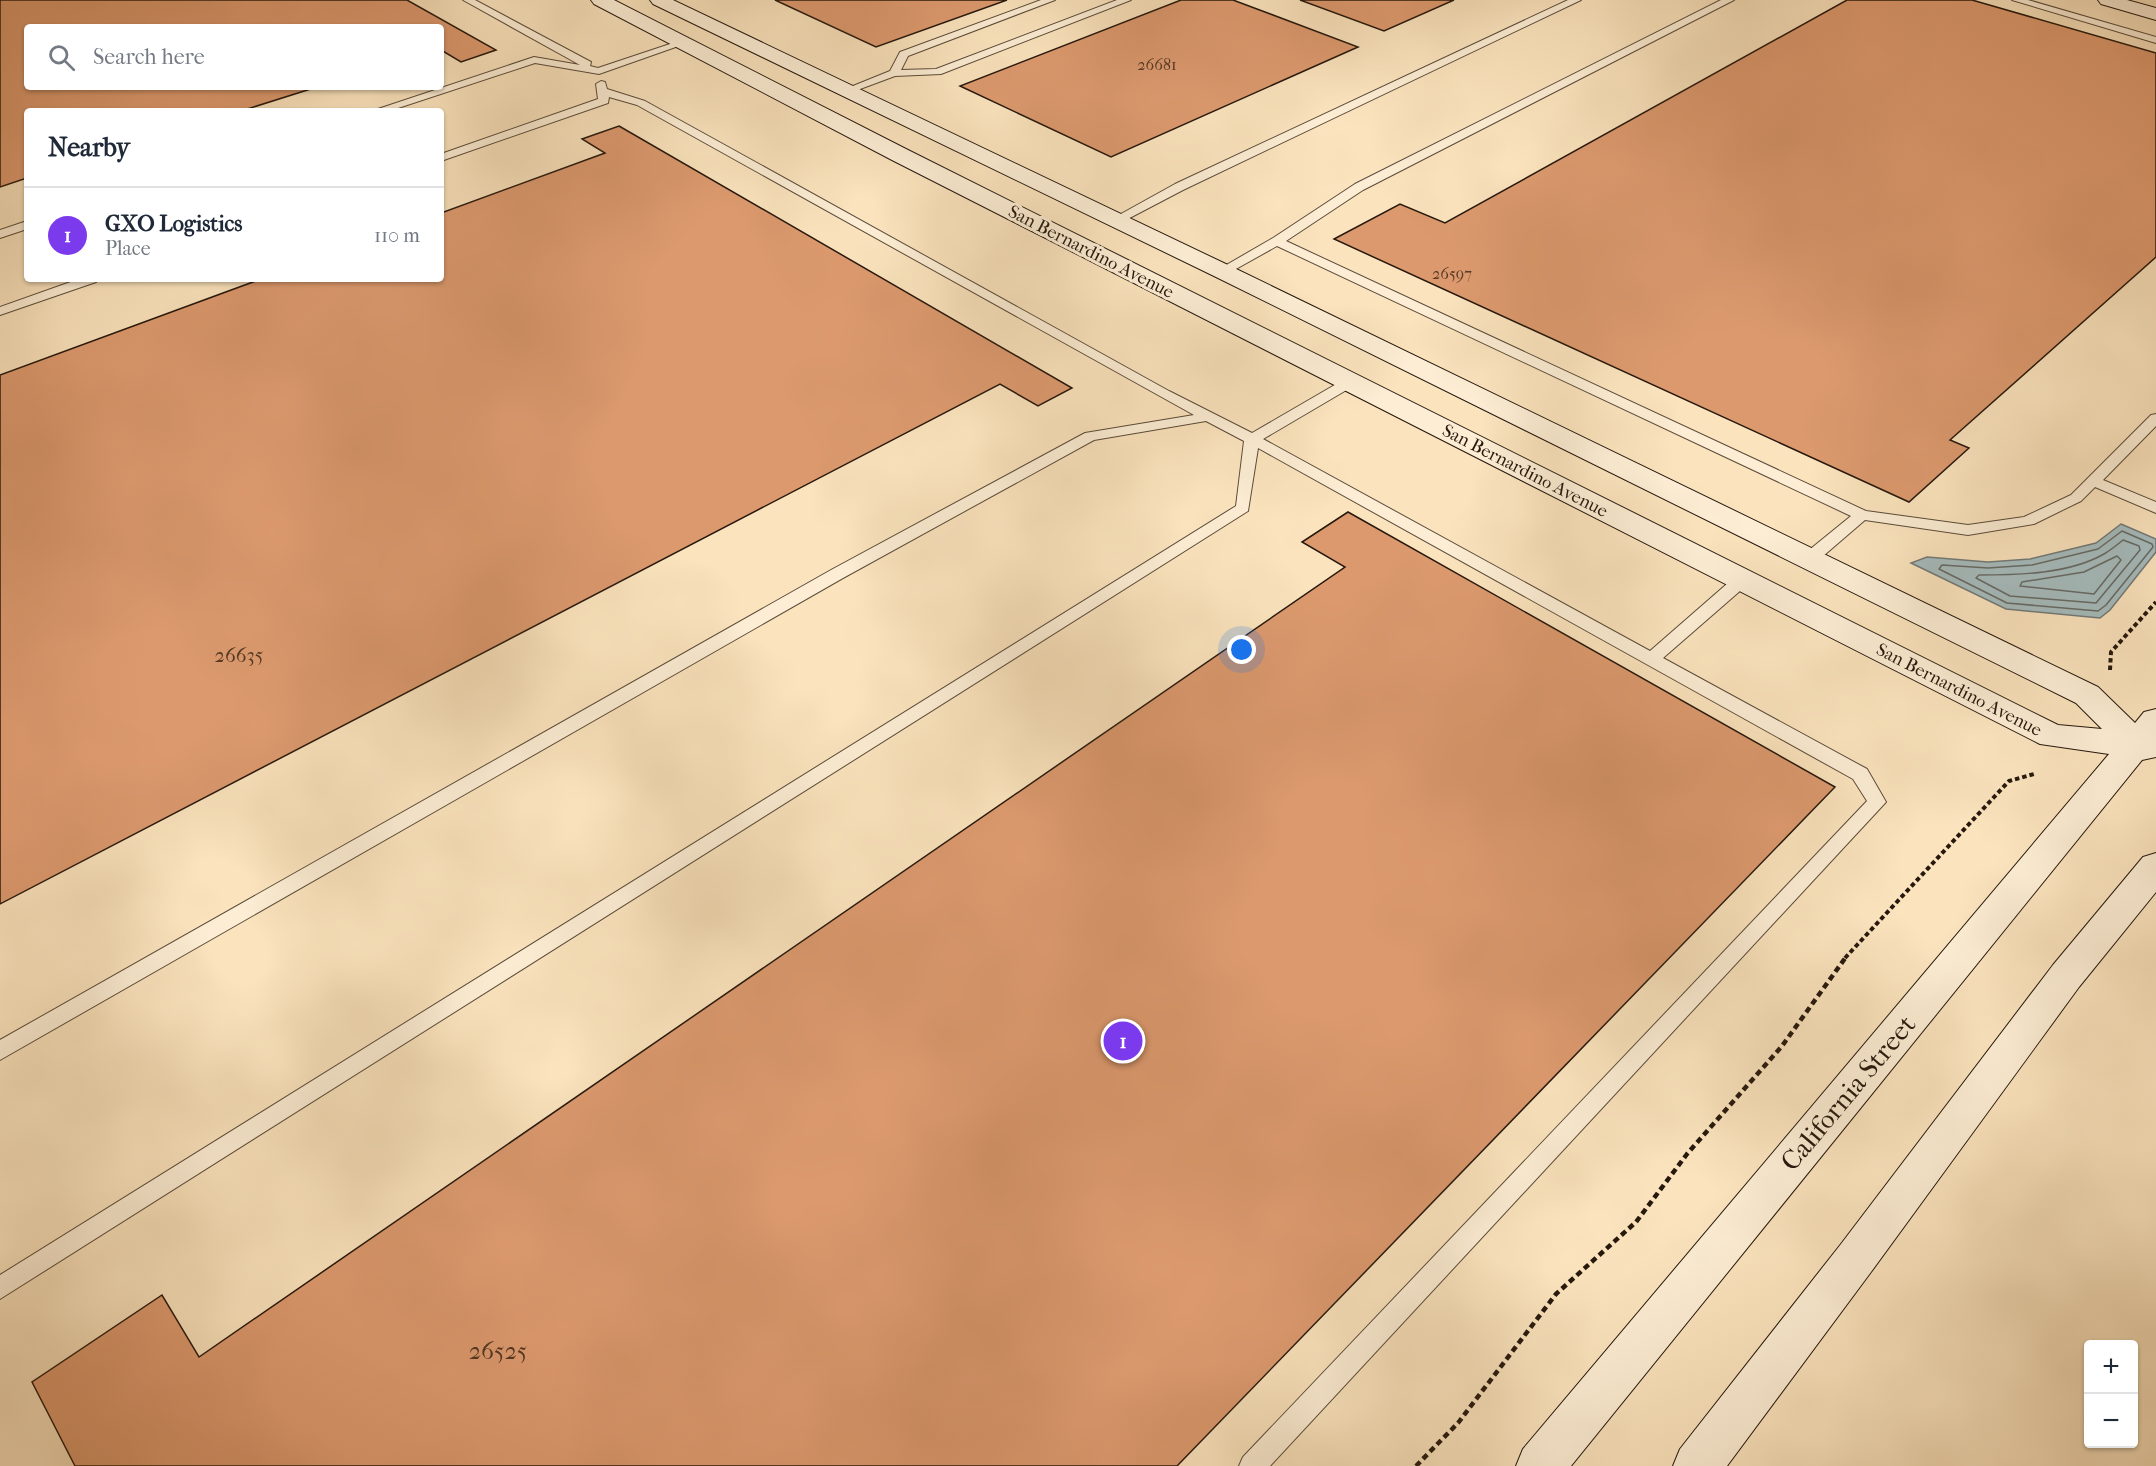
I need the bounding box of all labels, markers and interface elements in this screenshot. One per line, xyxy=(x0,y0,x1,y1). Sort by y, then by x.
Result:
search box xyxy=(24,24,444,90)
icon: search xyxy=(45,41,78,74)
text: Search here xyxy=(93,44,205,70)
house number: 26681 xyxy=(1137,55,1177,74)
text: Nearby xyxy=(48,132,130,163)
street label: San Bernardino Avenue xyxy=(1005,201,1177,303)
text: GXO Logistics xyxy=(105,211,242,237)
text: 1 xyxy=(64,224,71,247)
text: 110 m xyxy=(374,224,420,247)
text: Place xyxy=(105,237,151,260)
house number: 26597 xyxy=(1432,264,1472,283)
street label: San Bernardino Avenue xyxy=(1439,420,1611,522)
your location xyxy=(1227,635,1256,664)
street label: San Bernardino Avenue xyxy=(1873,639,2045,741)
house number: 26635 xyxy=(215,644,263,667)
street label: California Street xyxy=(1774,1009,1922,1177)
pin: 1 xyxy=(1104,1018,1142,1064)
house number: 26525 xyxy=(469,1337,527,1365)
map controls xyxy=(2084,1340,2138,1448)
button: + xyxy=(2084,1340,2138,1394)
button: − xyxy=(2084,1394,2138,1448)

